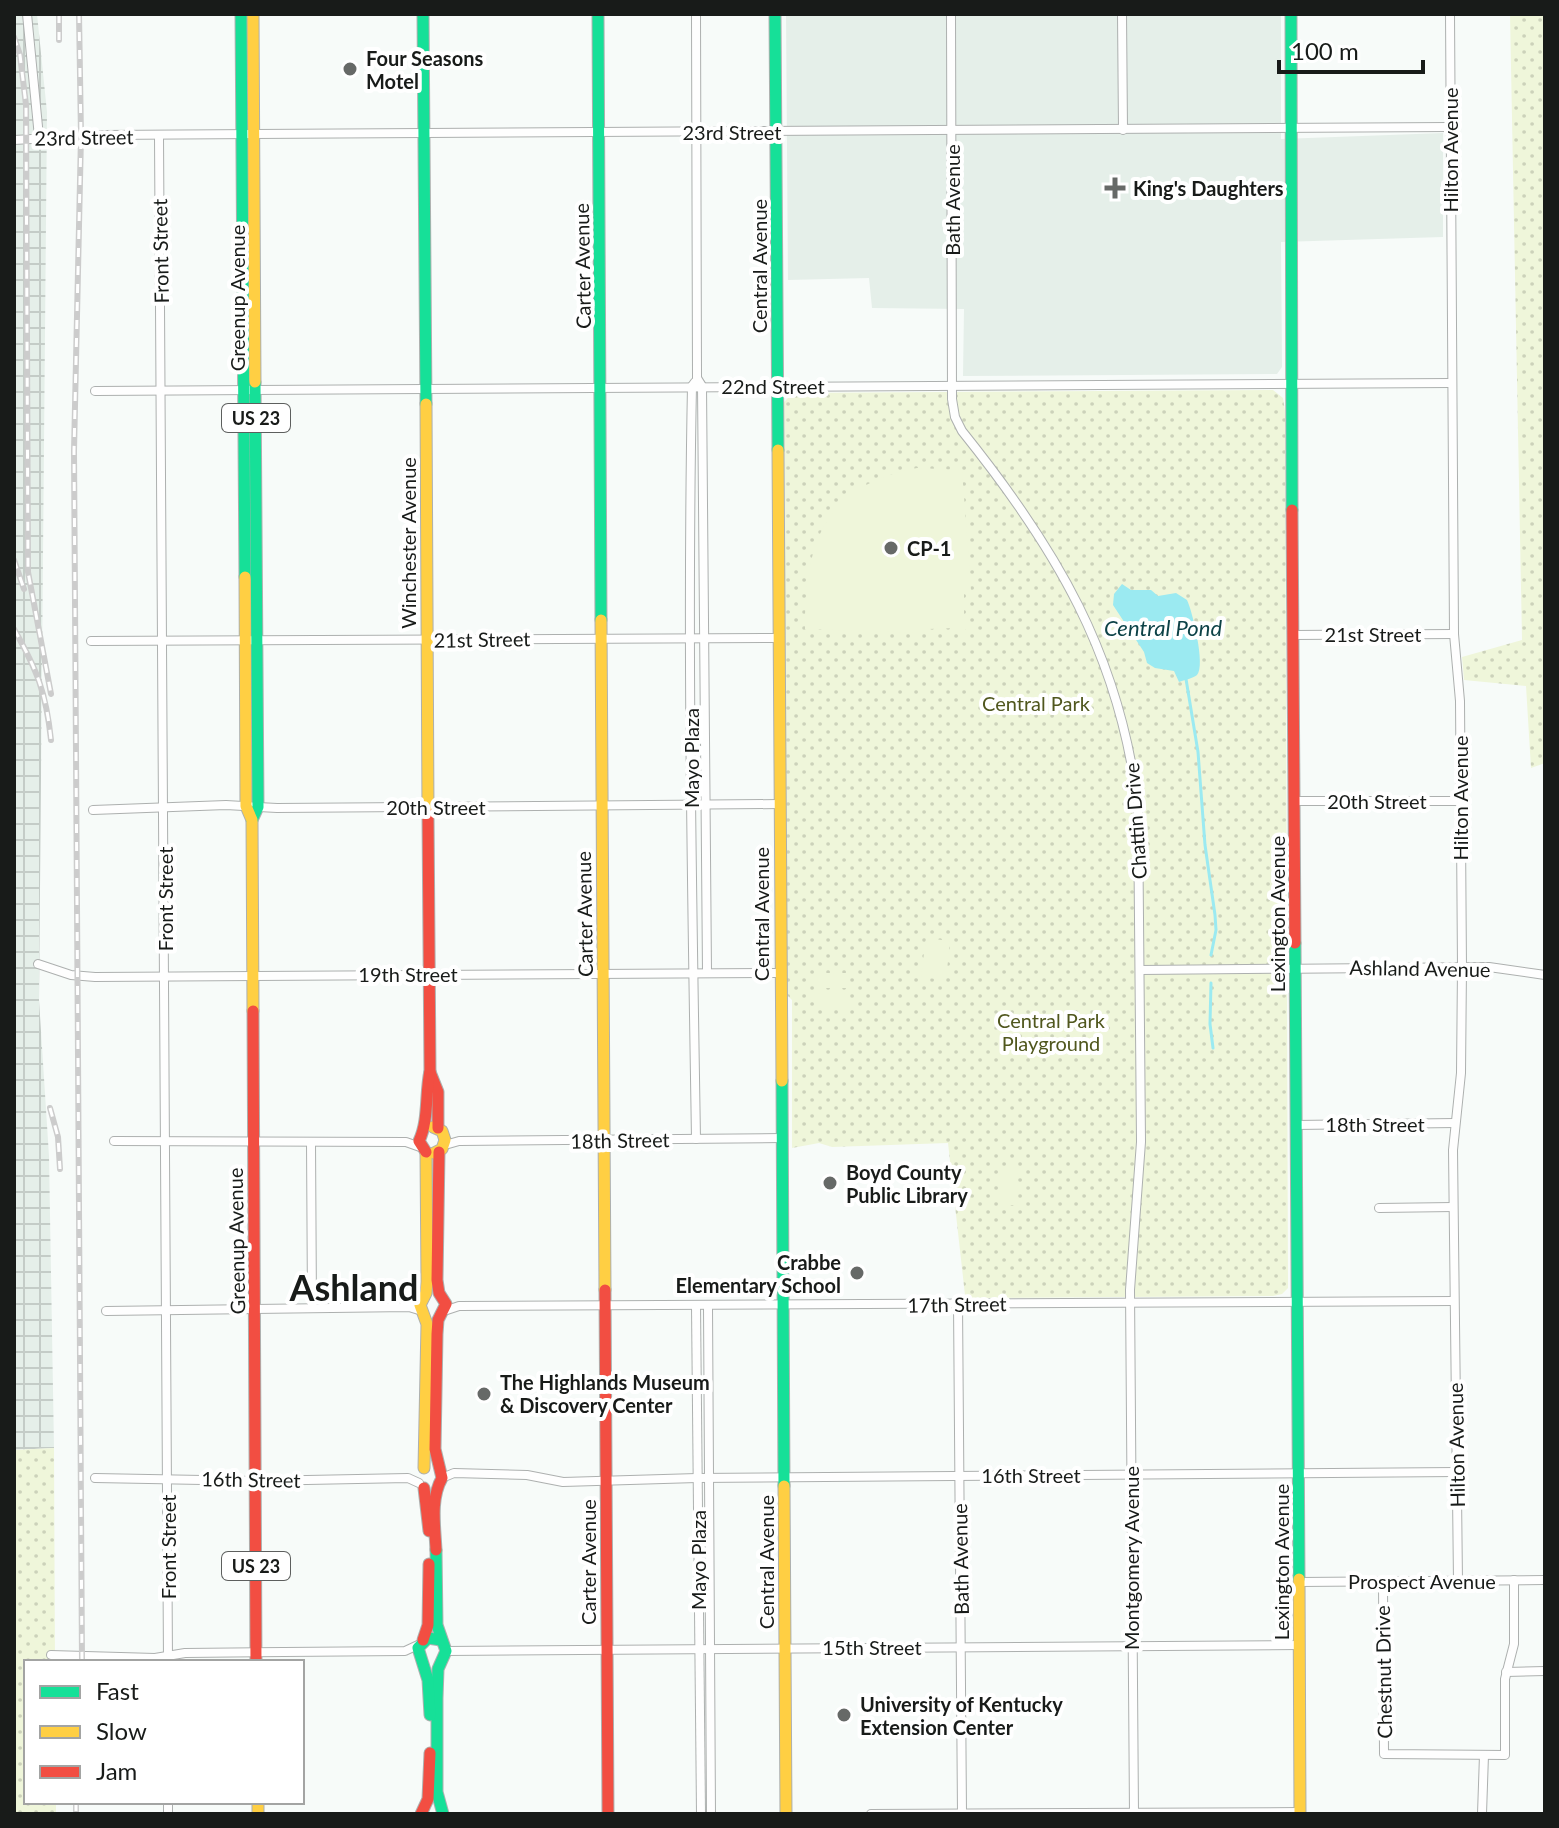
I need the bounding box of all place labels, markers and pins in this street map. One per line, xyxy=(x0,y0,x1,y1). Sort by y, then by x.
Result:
place label: Four Seasons Motel xyxy=(366,46,483,93)
marker: Four Seasons Motel xyxy=(341,60,359,78)
place label: King's Daughters xyxy=(1133,176,1284,200)
marker: King's Daughters xyxy=(1104,177,1126,199)
place label: CP-1 xyxy=(907,536,951,560)
marker: CP-1 xyxy=(882,539,900,557)
place label: Boyd County Public Library xyxy=(846,1160,968,1207)
marker: Boyd County Public Library xyxy=(821,1174,839,1192)
place label: Crabbe Elementary School xyxy=(676,1250,841,1297)
marker: Crabbe Elementary School xyxy=(848,1264,866,1282)
place label: The Highlands Museum & Discovery Center xyxy=(500,1370,710,1417)
marker: The Highlands Museum & Discovery Center xyxy=(475,1385,493,1403)
place label: University of Kentucky Extension Center xyxy=(860,1692,1063,1739)
marker: University of Kentucky Extension Center xyxy=(835,1706,853,1724)

